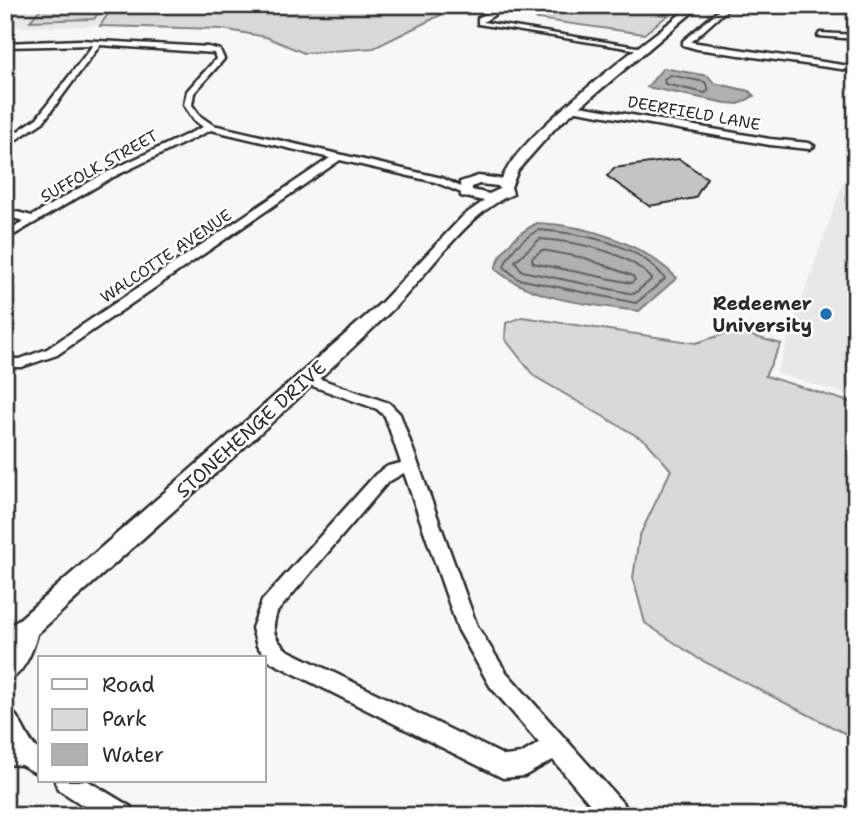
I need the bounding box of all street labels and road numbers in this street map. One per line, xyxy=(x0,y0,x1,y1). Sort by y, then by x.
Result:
street label: DEERFIELD LANE xyxy=(626,91,762,135)
street label: SUFFOLK STREET xyxy=(36,125,162,207)
street label: WALCOTTE AVENUE xyxy=(96,204,236,308)
street label: STONEHENGE DRIVE xyxy=(171,355,331,503)

